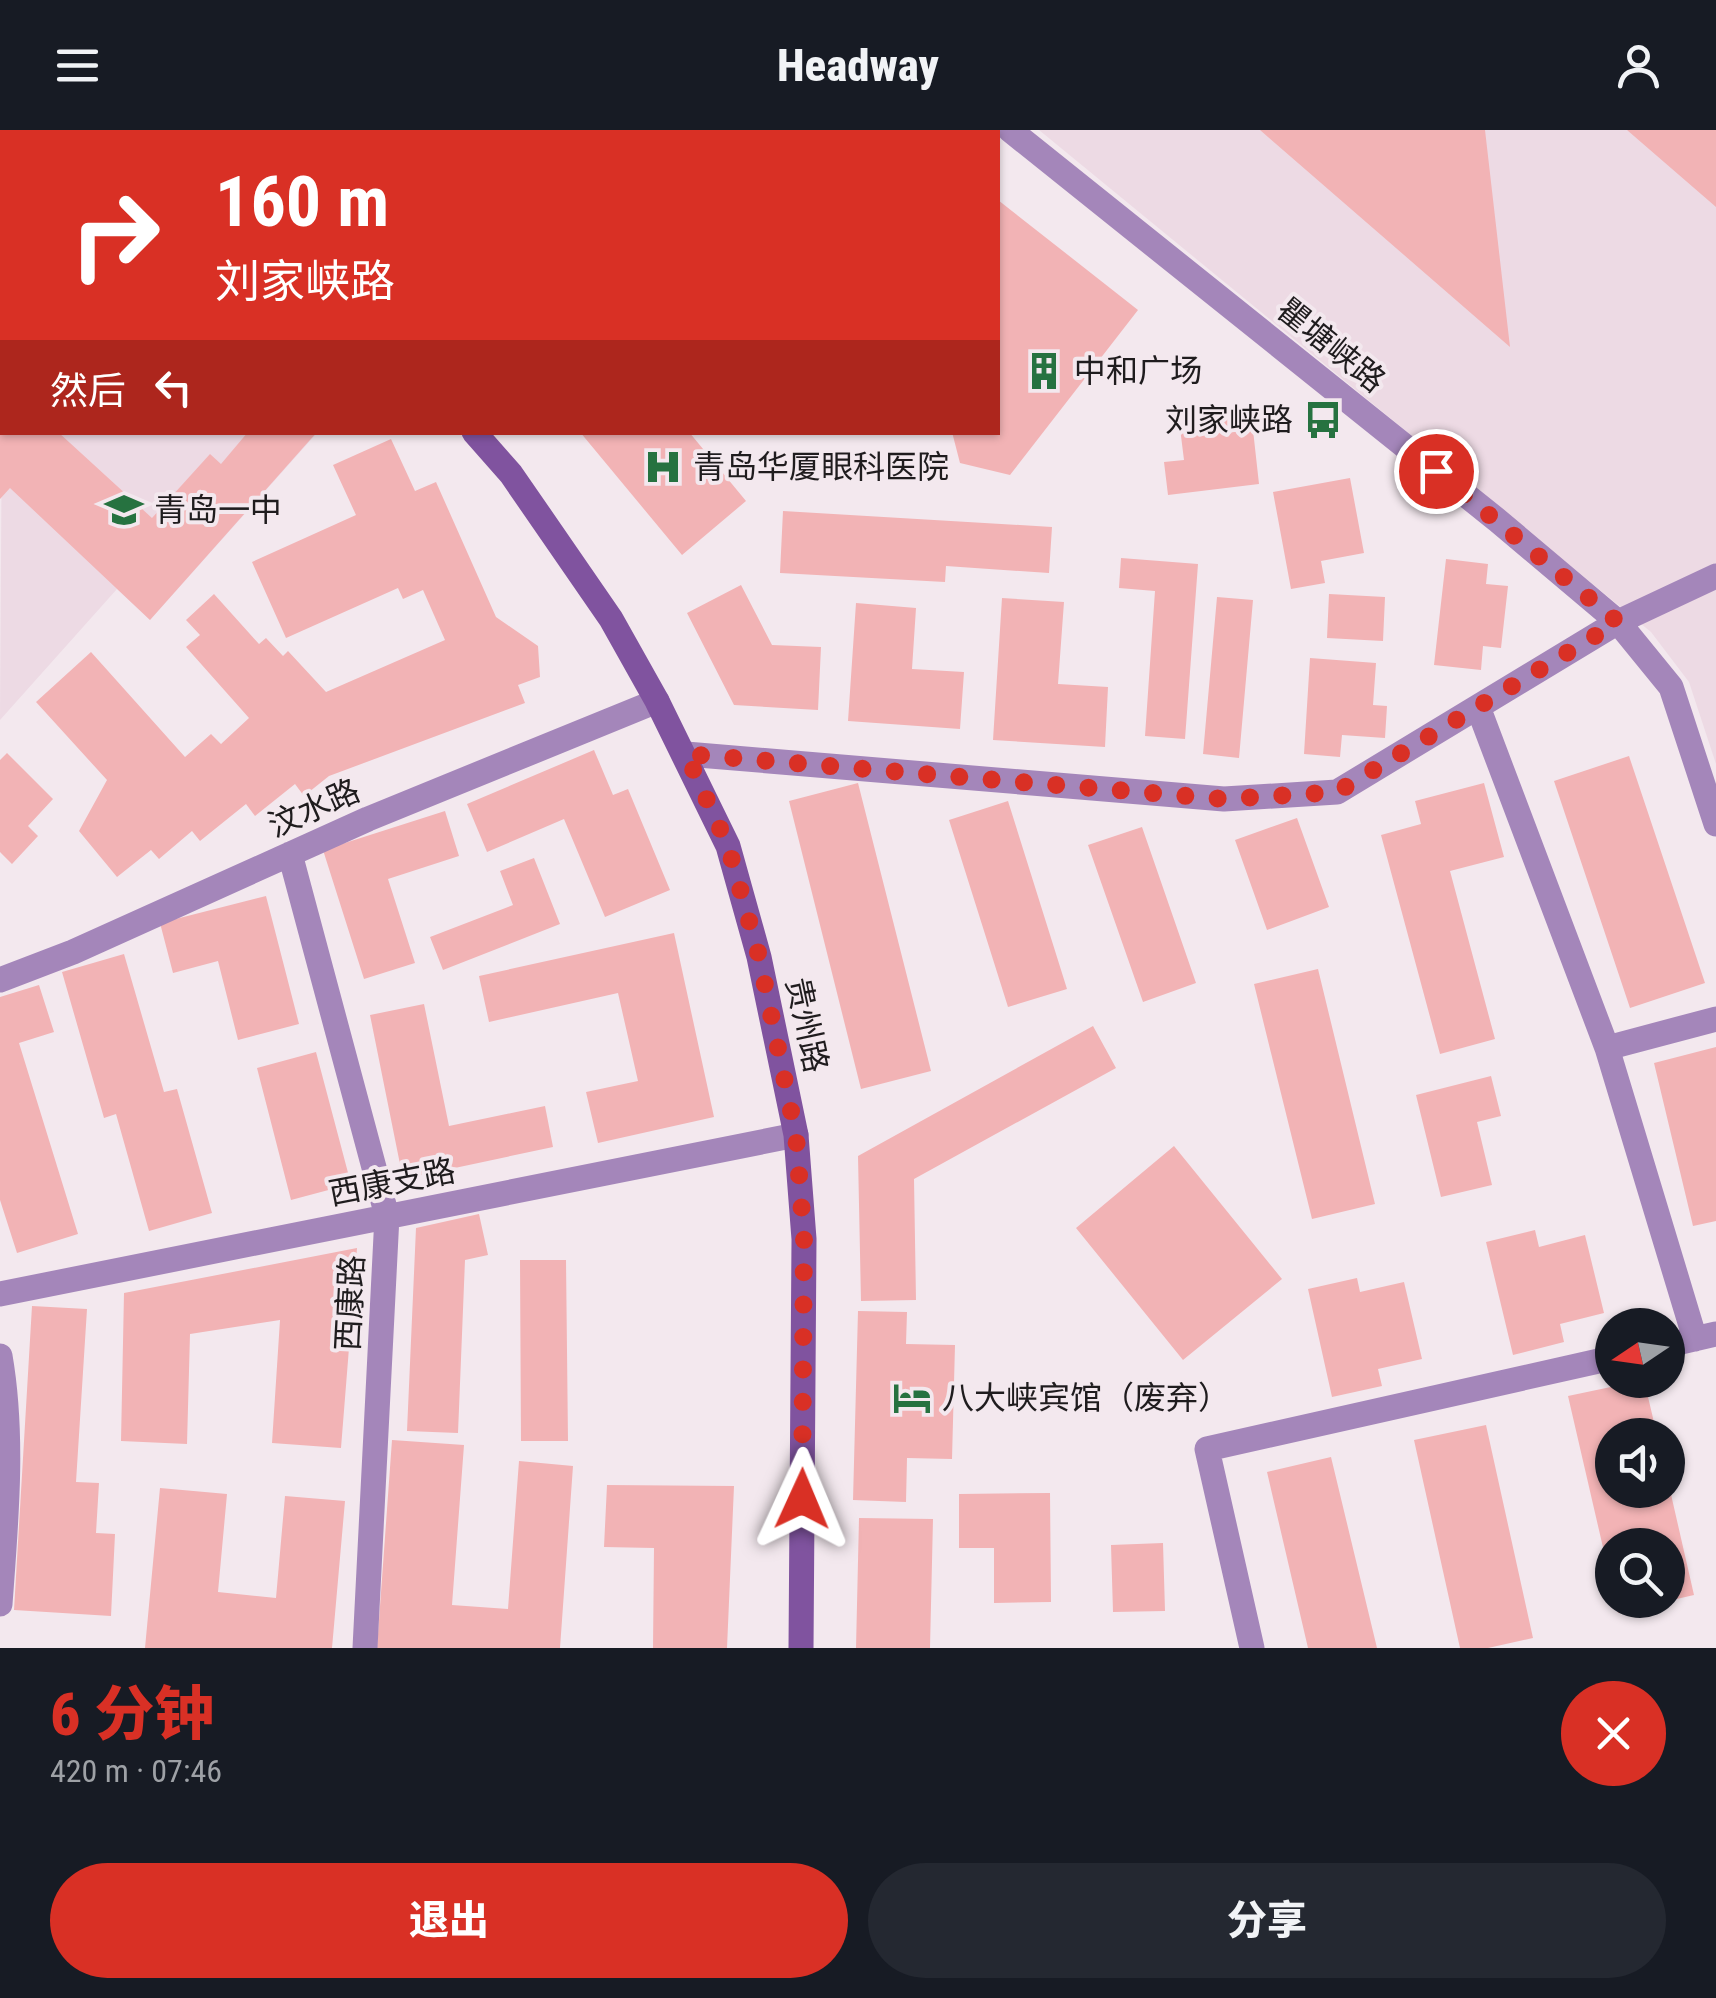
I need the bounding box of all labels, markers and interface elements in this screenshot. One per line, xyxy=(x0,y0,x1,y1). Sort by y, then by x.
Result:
icon: menu xyxy=(50,38,105,93)
icon: person xyxy=(1611,38,1666,93)
text: Headway xyxy=(777,39,939,92)
text: 160 m xyxy=(215,161,389,243)
icon: right xyxy=(50,170,180,300)
text: 刘家峡路 xyxy=(215,255,395,308)
street label: 瞿塘峡路 xyxy=(1269,290,1393,400)
building icon: 中和广场 xyxy=(1023,350,1065,392)
place label: 中和广场 xyxy=(1074,352,1202,390)
icon: left xyxy=(146,360,201,415)
text: 然后 xyxy=(50,369,126,413)
bus stop icon: 刘家峡路 xyxy=(1302,399,1344,441)
place label: 刘家峡路 xyxy=(1165,401,1293,439)
pin xyxy=(1394,429,1479,514)
icon: arrive xyxy=(1409,444,1464,499)
hospital icon: 青岛华厦眼科医院 xyxy=(642,446,684,488)
place label: 青岛华厦眼科医院 xyxy=(693,448,949,486)
school or university icon: 青岛一中 xyxy=(103,489,145,531)
place label: 青岛一中 xyxy=(154,491,282,529)
street label: 汶水路 xyxy=(262,771,366,845)
street label: 贵州路 xyxy=(778,974,836,1076)
street label: 西康支路 xyxy=(326,1151,458,1213)
street label: 西康路 xyxy=(329,1254,371,1352)
north arrow xyxy=(1595,1308,1685,1398)
map controls xyxy=(1595,1308,1685,1618)
hotel icon: 八大峡宾馆（废弃） xyxy=(891,1377,933,1419)
place label: 八大峡宾馆（废弃） xyxy=(942,1379,1230,1417)
button: sound xyxy=(1595,1418,1685,1508)
position arrow xyxy=(750,1447,854,1551)
button: search xyxy=(1595,1528,1685,1618)
text: 6 分钟 xyxy=(50,1679,214,1750)
button: close xyxy=(1561,1681,1666,1786)
text: 420 m · 07:46 xyxy=(50,1752,222,1790)
button: 退出 xyxy=(50,1863,848,1978)
button: 分享 xyxy=(868,1863,1666,1978)

